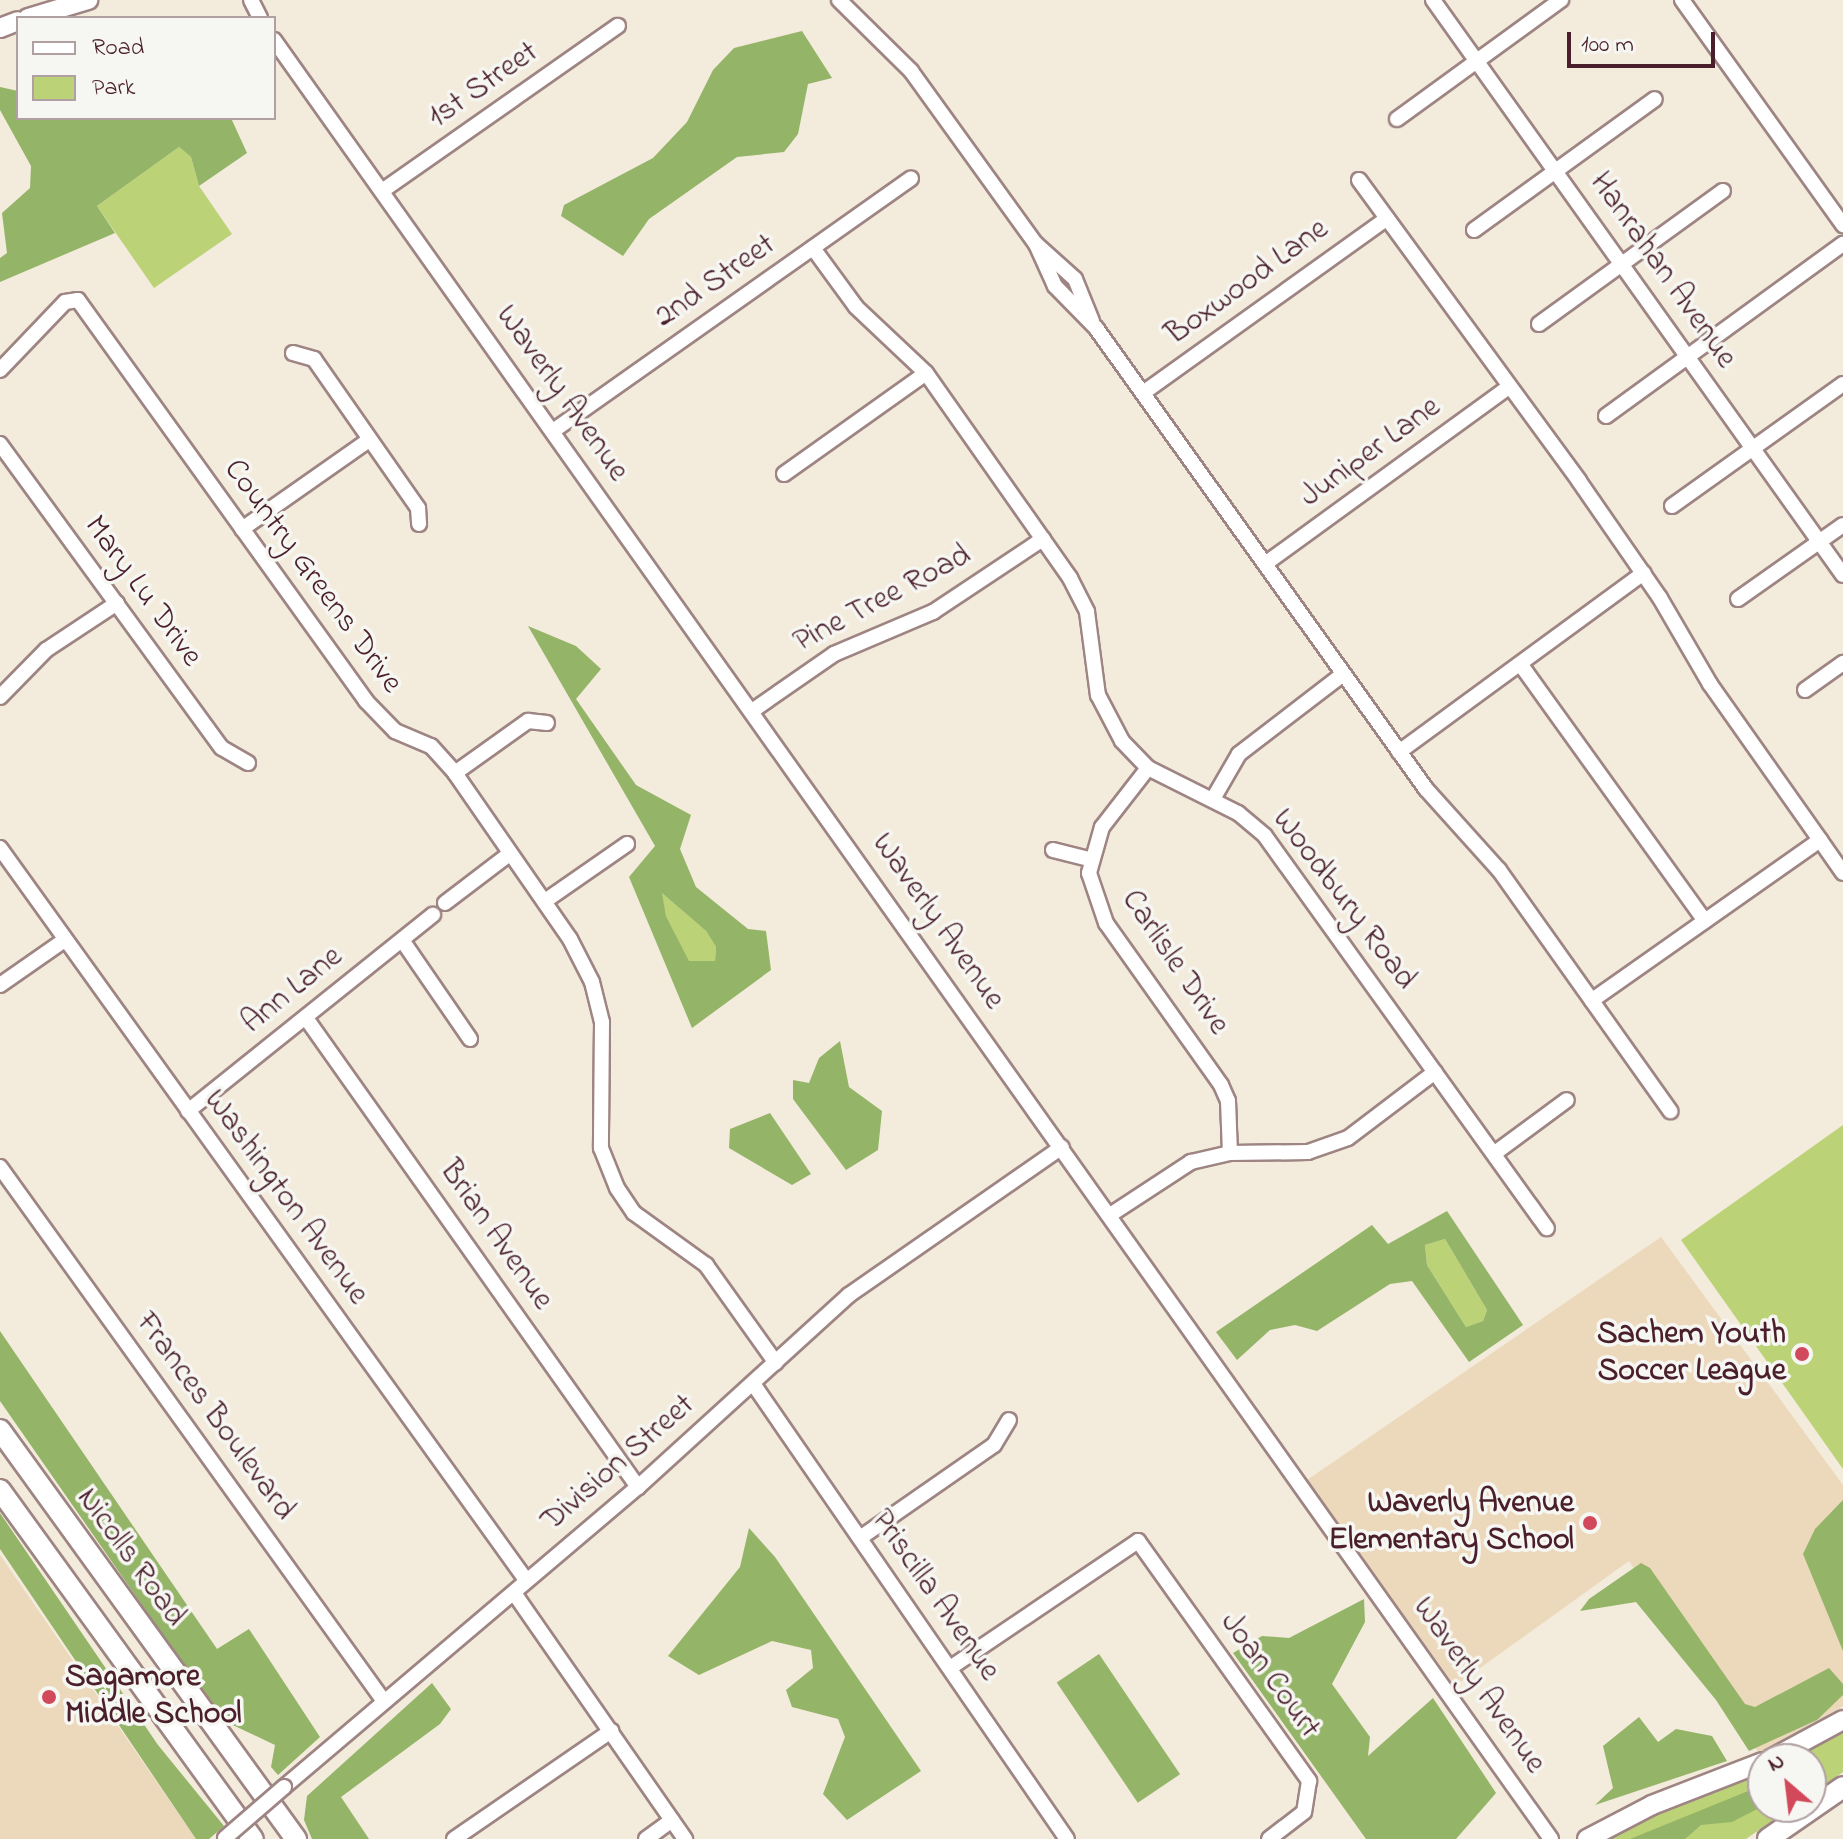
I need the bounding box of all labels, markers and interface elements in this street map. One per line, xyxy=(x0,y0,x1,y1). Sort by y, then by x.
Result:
legend xyxy=(16,16,276,120)
scale bar xyxy=(1571,16,1719,66)
text: 100 m xyxy=(1581,28,1634,63)
text: Road xyxy=(92,31,144,66)
street label: 1st Street xyxy=(421,34,547,138)
text: Park xyxy=(92,71,135,106)
street label: Hanrahan Avenue xyxy=(1580,165,1744,377)
street label: Boxwood Lane xyxy=(1159,211,1337,355)
street label: 2nd Street xyxy=(648,227,784,337)
street label: Waverly Avenue xyxy=(486,298,636,490)
street label: Juniper Lane xyxy=(1293,389,1449,517)
street label: Country Greens Drive xyxy=(214,452,410,702)
street label: Mary Lu Drive xyxy=(74,509,210,675)
street label: Pine Tree Road xyxy=(788,537,978,663)
street label: Woodbury Road xyxy=(1263,802,1423,998)
street label: Waverly Avenue xyxy=(862,826,1012,1018)
street label: Carlisle Drive xyxy=(1111,883,1237,1043)
street label: Ann Lane xyxy=(235,939,351,1043)
street label: Washington Avenue xyxy=(194,1083,376,1313)
street label: Brian Avenue xyxy=(429,1154,561,1318)
street label: Frances Boulevard xyxy=(126,1306,302,1528)
place label: Sachem Youth Soccer League xyxy=(1597,1317,1786,1392)
marker: Sachem Youth Soccer League xyxy=(1793,1345,1811,1363)
street label: Division Street xyxy=(535,1387,703,1541)
street label: Nicolls Road xyxy=(67,1481,193,1635)
place label: Waverly Avenue Elementary School xyxy=(1329,1486,1574,1561)
street label: Priscilla Avenue xyxy=(861,1503,1007,1689)
marker: Waverly Avenue Elementary School xyxy=(1581,1514,1599,1532)
street label: Waverly Avenue xyxy=(1403,1590,1553,1782)
street label: Joan Court xyxy=(1210,1605,1328,1747)
place label: Sagamore Middle School xyxy=(65,1660,242,1735)
marker: Sagamore Middle School xyxy=(40,1688,58,1706)
north arrow xyxy=(1747,1743,1827,1823)
text: N xyxy=(1763,1746,1791,1781)

